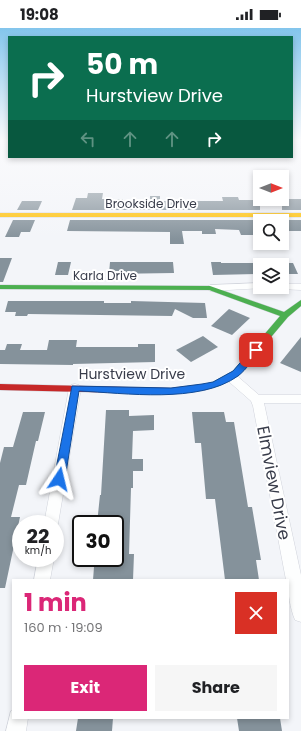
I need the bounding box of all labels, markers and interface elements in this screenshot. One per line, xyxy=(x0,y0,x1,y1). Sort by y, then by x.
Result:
text: 19:08 xyxy=(20,4,59,25)
text: 50 m xyxy=(86,45,158,84)
icon: right xyxy=(20,52,72,104)
text: Hurstview Drive xyxy=(86,83,223,108)
icon: left xyxy=(77,128,99,150)
icon: ahead xyxy=(119,128,141,150)
icon: ahead xyxy=(161,128,183,150)
icon: right xyxy=(203,128,225,150)
north arrow xyxy=(253,170,289,206)
map controls xyxy=(253,170,289,294)
street label: Brookside Drive xyxy=(105,195,197,212)
button: search xyxy=(253,214,289,250)
button: layers xyxy=(253,258,289,294)
street label: Karla Drive xyxy=(73,267,137,284)
pin xyxy=(239,333,273,367)
icon: arrive xyxy=(245,339,267,361)
street label: Hurstview Drive xyxy=(79,364,186,384)
street label: Elmview Drive xyxy=(251,424,297,542)
position arrow xyxy=(38,458,80,500)
speed limit sign: 30 xyxy=(72,515,124,567)
text: 22 xyxy=(27,522,49,550)
text: km/h xyxy=(25,543,51,558)
text: 1 min xyxy=(24,586,87,619)
button: close xyxy=(235,592,277,634)
text: 160 m · 19:09 xyxy=(24,618,103,637)
button: Exit xyxy=(24,665,147,711)
button: Share xyxy=(155,665,277,711)

